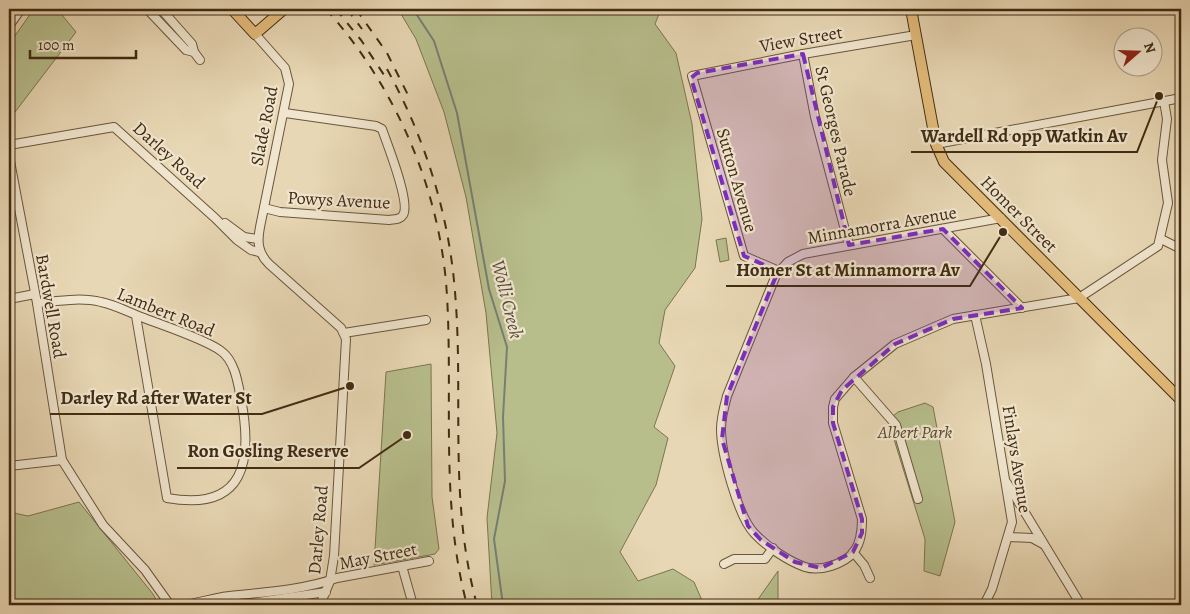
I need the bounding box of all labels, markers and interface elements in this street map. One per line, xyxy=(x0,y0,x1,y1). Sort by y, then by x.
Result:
street label: View Street xyxy=(757,20,844,58)
scale bar xyxy=(30,28,136,60)
north arrow xyxy=(1112,28,1162,78)
text: 100 m xyxy=(38,35,75,55)
text: N xyxy=(1139,40,1160,56)
street label: St Georges Parade xyxy=(809,63,863,199)
street label: Slade Road xyxy=(245,84,284,168)
street label: Darley Road xyxy=(128,116,211,194)
callout: Wardell Rd opp Watkin Av xyxy=(911,118,1137,152)
text: Wardell Rd opp Watkin Av xyxy=(920,123,1128,149)
street label: Sutton Avenue xyxy=(711,125,763,235)
street label: Homer Street xyxy=(975,170,1063,258)
street label: Powys Avenue xyxy=(287,185,391,215)
street label: Minnamorra Avenue xyxy=(805,200,959,250)
street label: Bardwell Road xyxy=(30,252,72,361)
callout: Homer St at Minnamorra Av xyxy=(726,252,970,286)
water label: Wolli Creek xyxy=(485,257,529,341)
text: Homer St at Minnamorra Av xyxy=(736,257,961,283)
street label: Lambert Road xyxy=(113,281,219,343)
callout: Darley Rd after Water St xyxy=(50,380,262,414)
text: Darley Rd after Water St xyxy=(60,385,252,411)
street label: Finlays Avenue xyxy=(997,403,1037,515)
park label: Albert Park xyxy=(877,420,952,444)
callout: Ron Gosling Reserve xyxy=(177,434,359,468)
text: Ron Gosling Reserve xyxy=(187,438,349,464)
street label: Darley Road xyxy=(302,484,334,576)
street label: May Street xyxy=(337,537,419,575)

